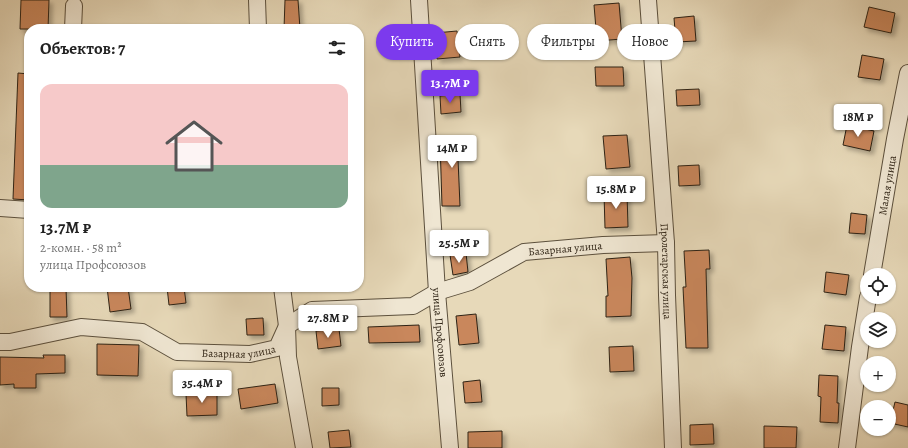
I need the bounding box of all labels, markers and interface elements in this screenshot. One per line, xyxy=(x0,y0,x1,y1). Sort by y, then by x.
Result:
chip: Купить xyxy=(376,24,447,60)
chip: Снять xyxy=(455,24,519,60)
chip: Фильтры xyxy=(527,24,609,60)
chip: Новое xyxy=(617,24,683,60)
text: Объектов: 7 xyxy=(40,37,125,60)
icon: filters xyxy=(326,37,348,59)
pin: 13.7M ₽ xyxy=(413,70,487,104)
text: 13.7M ₽ xyxy=(430,74,470,91)
pin: 18M ₽ xyxy=(830,104,886,138)
text: 18M ₽ xyxy=(843,108,873,125)
icon: home xyxy=(158,110,230,182)
pin: 14M ₽ xyxy=(424,135,480,169)
text: 14M ₽ xyxy=(437,139,467,156)
street label: Малая улица xyxy=(875,153,900,216)
pin: 15.8M ₽ xyxy=(579,176,653,210)
text: 15.8M ₽ xyxy=(596,180,636,197)
text: 13.7M ₽ xyxy=(40,216,91,239)
street label: Пролетарская улица xyxy=(657,223,675,321)
pin: 25.5M ₽ xyxy=(422,230,496,264)
text: 25.5M ₽ xyxy=(439,234,479,251)
street label: Базарная улица xyxy=(527,238,604,259)
text: 2-комн. · 58 m² xyxy=(40,239,121,256)
text: улица Профсоюзов xyxy=(40,256,146,273)
map controls xyxy=(860,268,896,436)
button: locate xyxy=(860,268,896,304)
street label: улица Профсоюзов xyxy=(429,286,452,378)
pin: 27.8M ₽ xyxy=(291,305,365,339)
text: 27.8M ₽ xyxy=(307,309,349,326)
button: layers xyxy=(860,312,896,348)
street label: Базарная улица xyxy=(202,341,278,362)
button: + xyxy=(860,356,896,392)
pin: 35.4M ₽ xyxy=(165,370,239,404)
text: 35.4M ₽ xyxy=(182,374,222,391)
button: − xyxy=(860,400,896,436)

